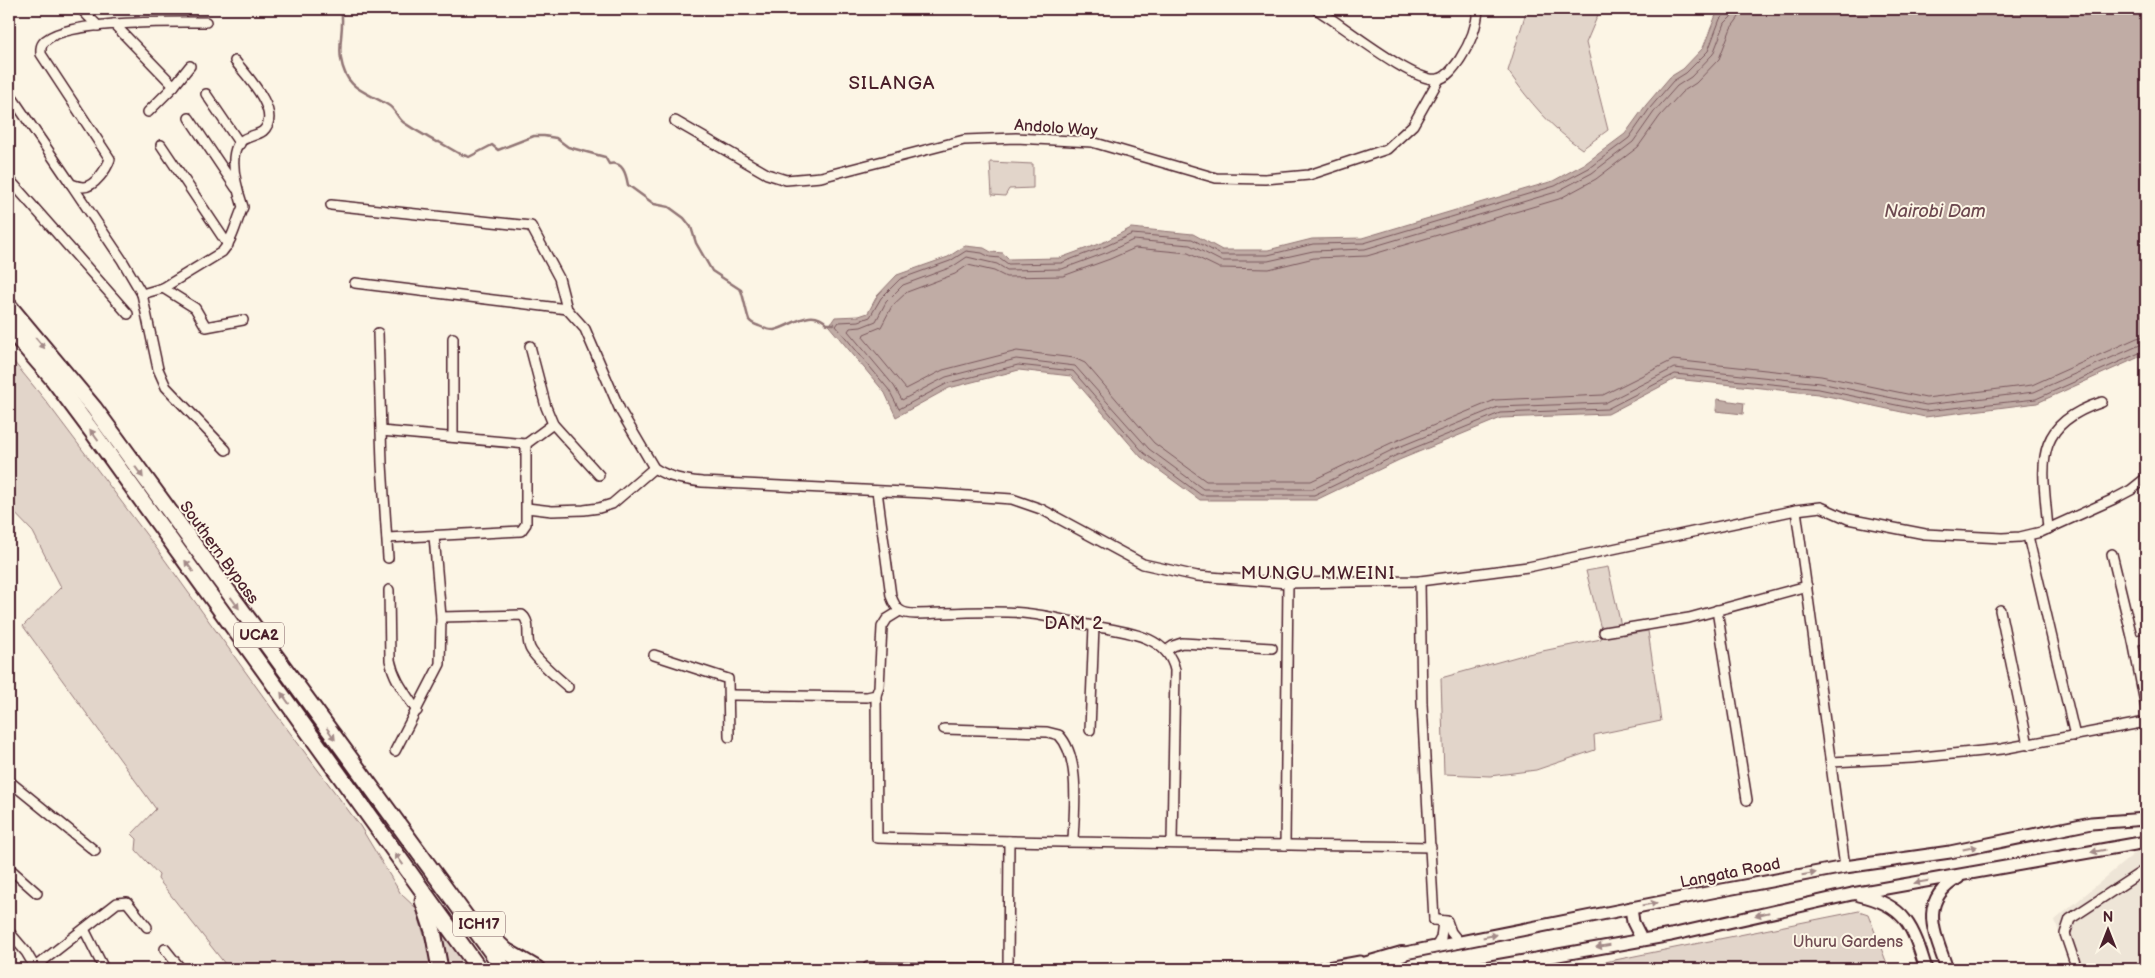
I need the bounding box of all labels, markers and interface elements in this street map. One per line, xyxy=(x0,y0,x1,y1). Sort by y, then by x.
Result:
district label: SILANGA xyxy=(849,72,935,95)
street label: Andolo Way xyxy=(1014,116,1099,141)
water label: Nairobi Dam xyxy=(1884,201,1986,222)
one-way arrow xyxy=(35,336,46,349)
one-way arrow xyxy=(89,428,99,442)
one-way arrow xyxy=(134,465,144,479)
street label: Southern Bypass xyxy=(175,498,262,608)
one-way arrow xyxy=(184,560,195,573)
district label: MUNGU MWEINI xyxy=(1241,563,1395,584)
one-way arrow xyxy=(230,596,240,610)
district label: DAM 2 xyxy=(1044,613,1104,634)
road number: UCA2 xyxy=(234,622,284,648)
one-way arrow xyxy=(280,691,290,705)
one-way arrow xyxy=(326,727,337,740)
one-way arrow xyxy=(1962,844,1977,852)
one-way arrow xyxy=(2090,847,2106,855)
one-way arrow xyxy=(394,852,404,866)
street label: Langata Road xyxy=(1679,854,1782,892)
one-way arrow xyxy=(1802,869,1818,877)
one-way arrow xyxy=(1913,878,1929,886)
one-way arrow xyxy=(1642,900,1658,908)
north arrow xyxy=(2082,906,2132,956)
text: N xyxy=(2103,909,2113,926)
one-way arrow xyxy=(1754,910,1769,918)
road number: ICH17 xyxy=(453,912,505,936)
one-way arrow xyxy=(1483,932,1498,940)
park label: Uhuru Gardens xyxy=(1793,933,1903,952)
one-way arrow xyxy=(1594,943,1610,951)

